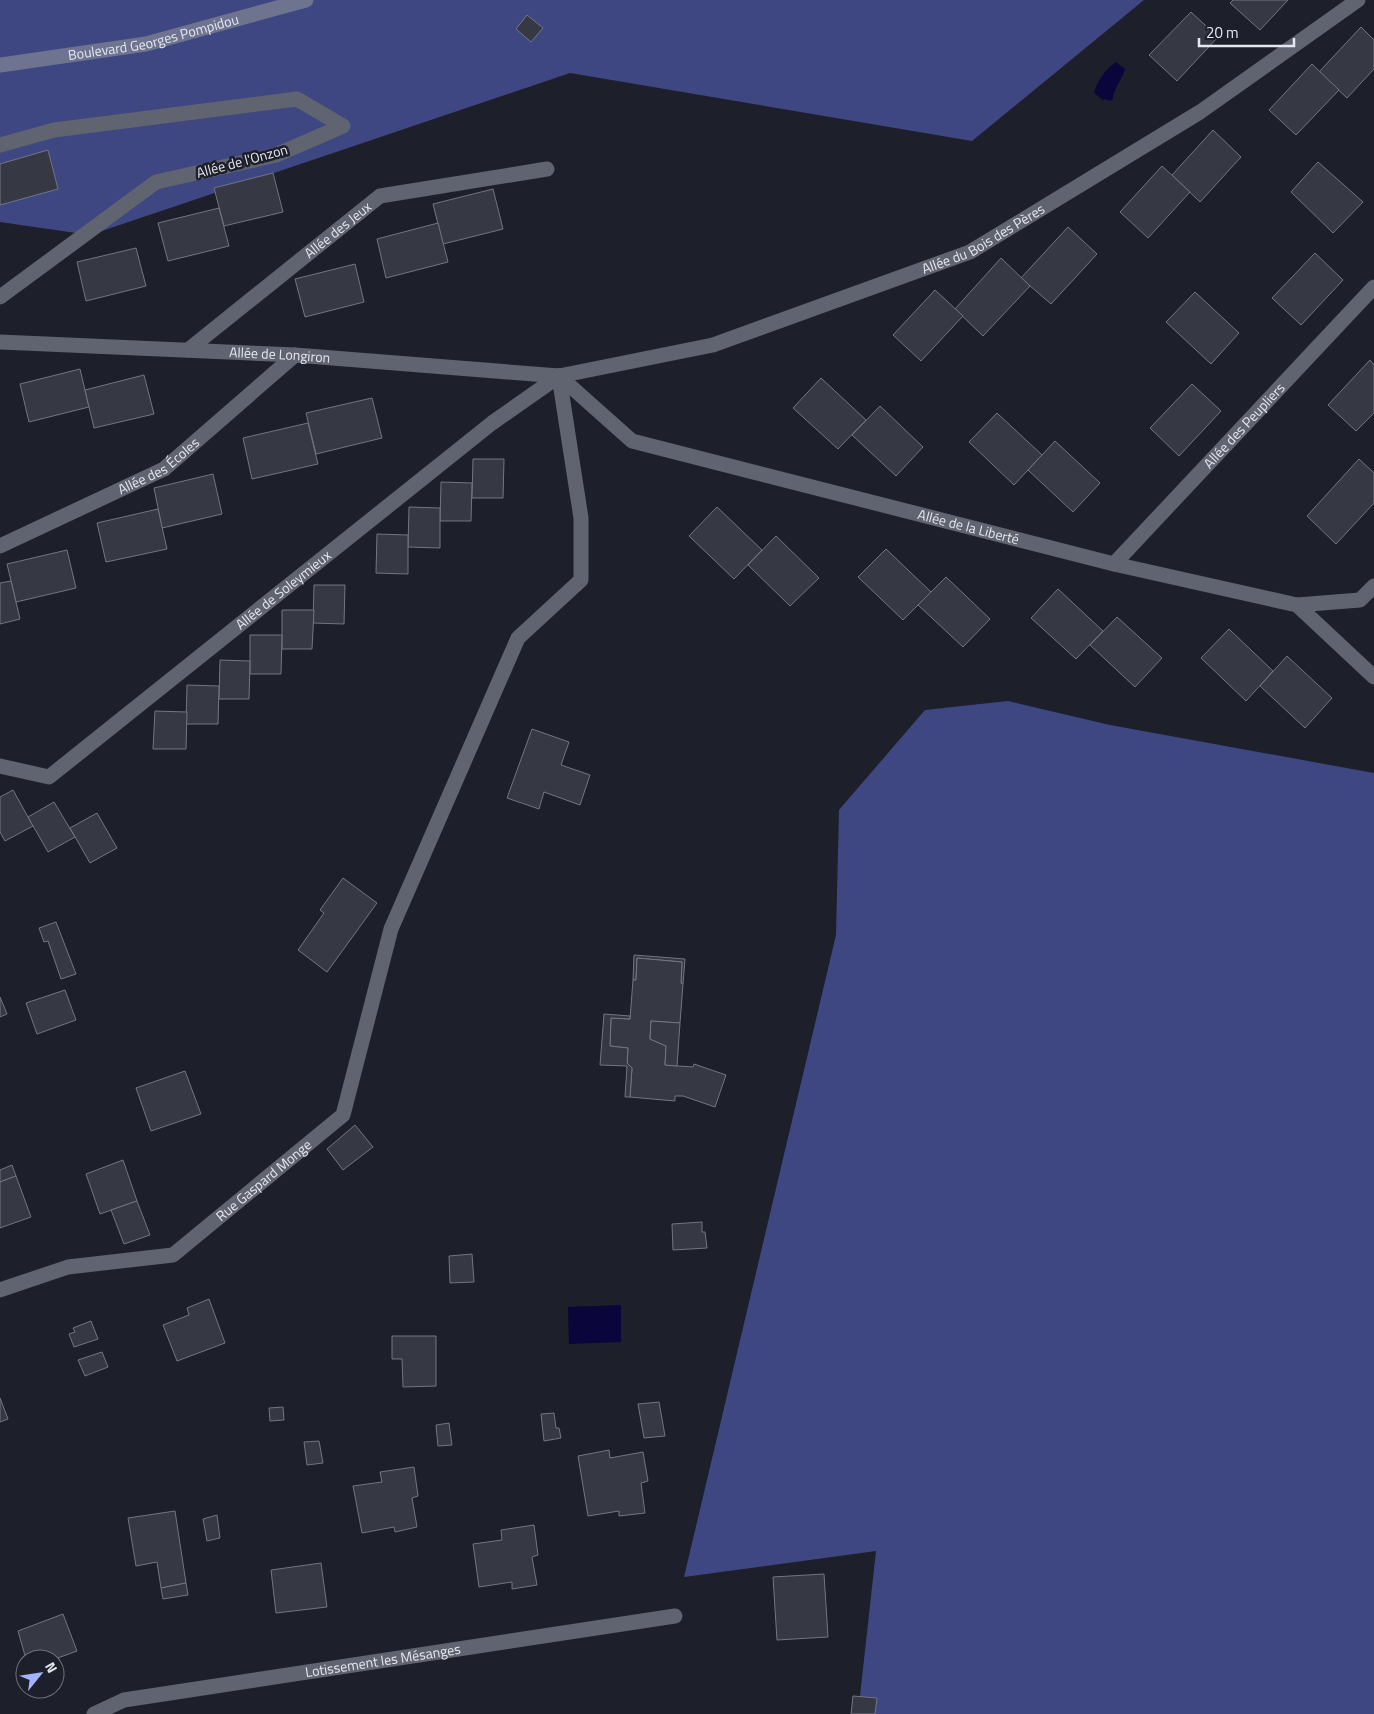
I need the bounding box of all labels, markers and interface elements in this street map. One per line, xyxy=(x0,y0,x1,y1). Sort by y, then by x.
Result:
street label: Boulevard Georges Pompidou xyxy=(67,8,241,65)
scale bar xyxy=(1199,15,1294,47)
text: 20 m xyxy=(1206,21,1239,44)
street label: Allée de l'Onzon xyxy=(194,138,290,183)
street label: Allée des Jeux xyxy=(299,196,376,263)
street label: Allée du Bois des Pères xyxy=(919,198,1048,279)
street label: Allée de Longiron xyxy=(229,341,331,368)
street label: Allée des Peupliers xyxy=(1198,377,1289,473)
street label: Allée des Écoles xyxy=(114,432,204,499)
street label: Allée de la Liberté xyxy=(916,503,1022,549)
street label: Allée de Soleymieux xyxy=(231,544,336,634)
street label: Rue Gaspard Monge xyxy=(211,1134,316,1226)
street label: Lotissement les Mésanges xyxy=(304,1638,462,1682)
north arrow xyxy=(15,1649,65,1699)
text: N xyxy=(40,1658,63,1677)

